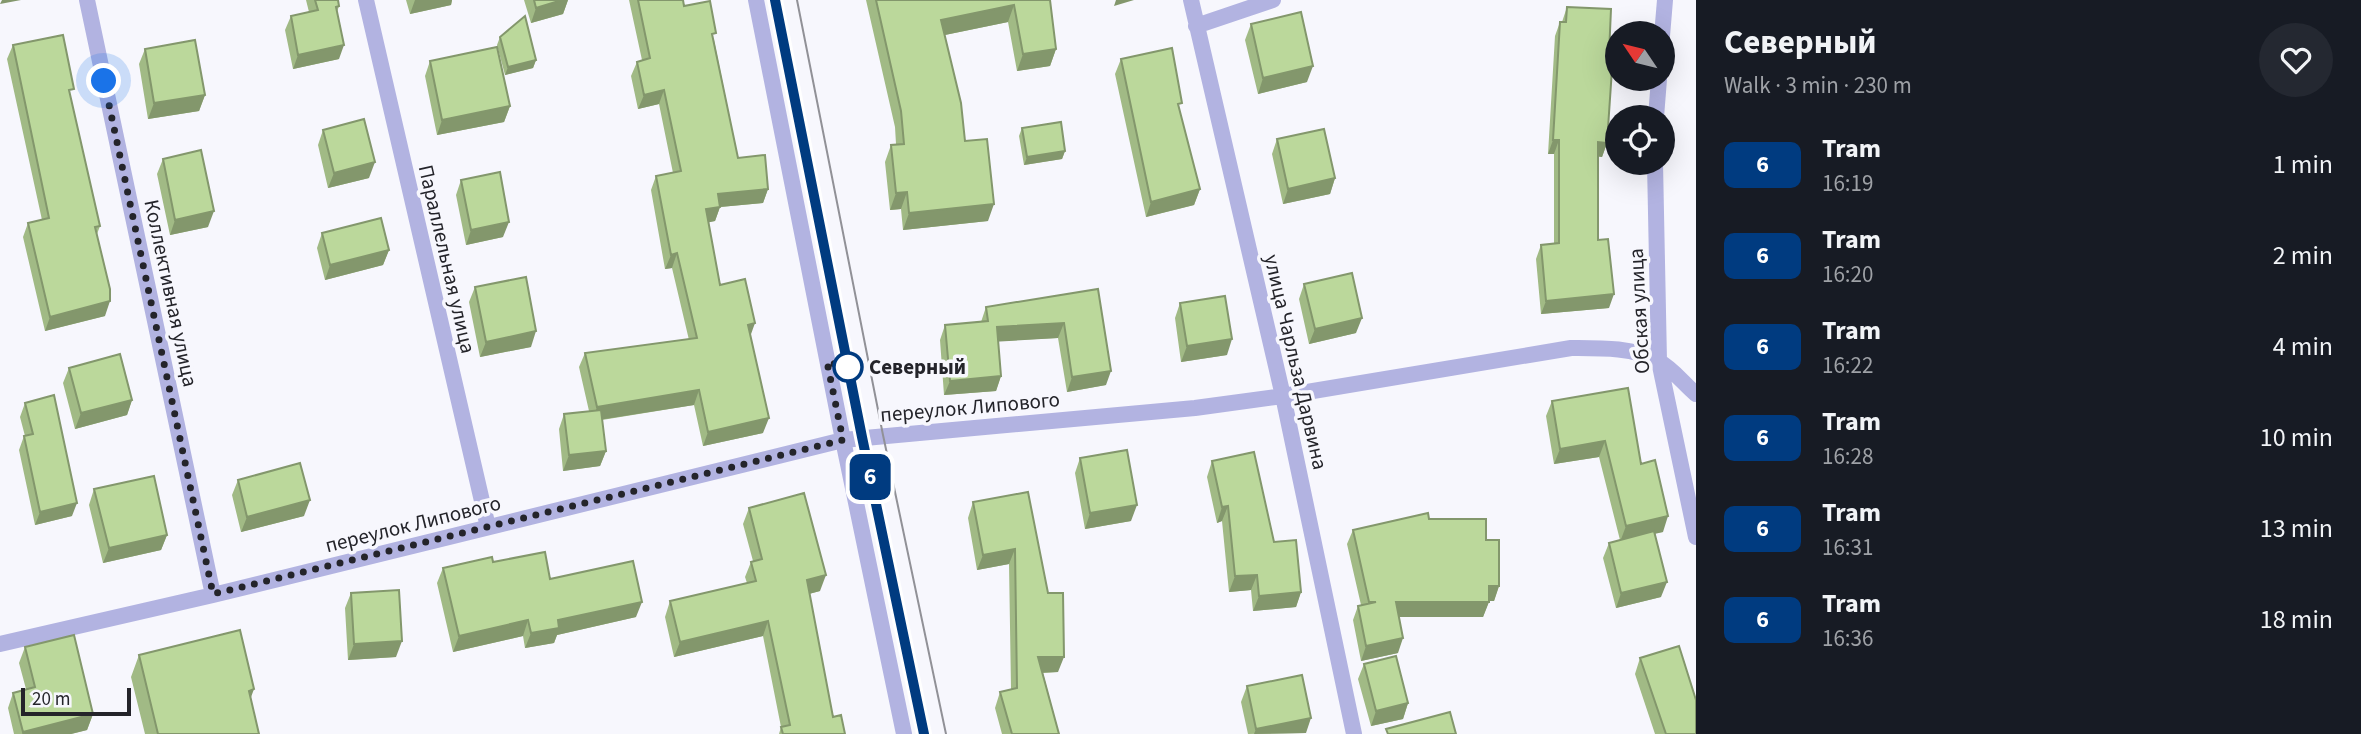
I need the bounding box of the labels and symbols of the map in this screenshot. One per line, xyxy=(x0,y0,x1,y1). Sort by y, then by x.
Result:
north arrow xyxy=(1605,21,1675,91)
your location xyxy=(86,63,121,98)
street label: Параллельная улица xyxy=(411,162,483,356)
street label: Коллективная улица xyxy=(136,197,206,389)
street label: Обская улица xyxy=(1621,247,1657,375)
street label: улица Чарльза Дарвина xyxy=(1257,251,1335,473)
marker: Северный xyxy=(833,352,863,382)
place label: Северный xyxy=(869,352,966,382)
street label: переулок Липового xyxy=(879,384,1061,430)
line badge: 6 xyxy=(847,454,893,500)
street label: переулок Липового xyxy=(322,488,504,560)
scale bar xyxy=(21,685,131,717)

